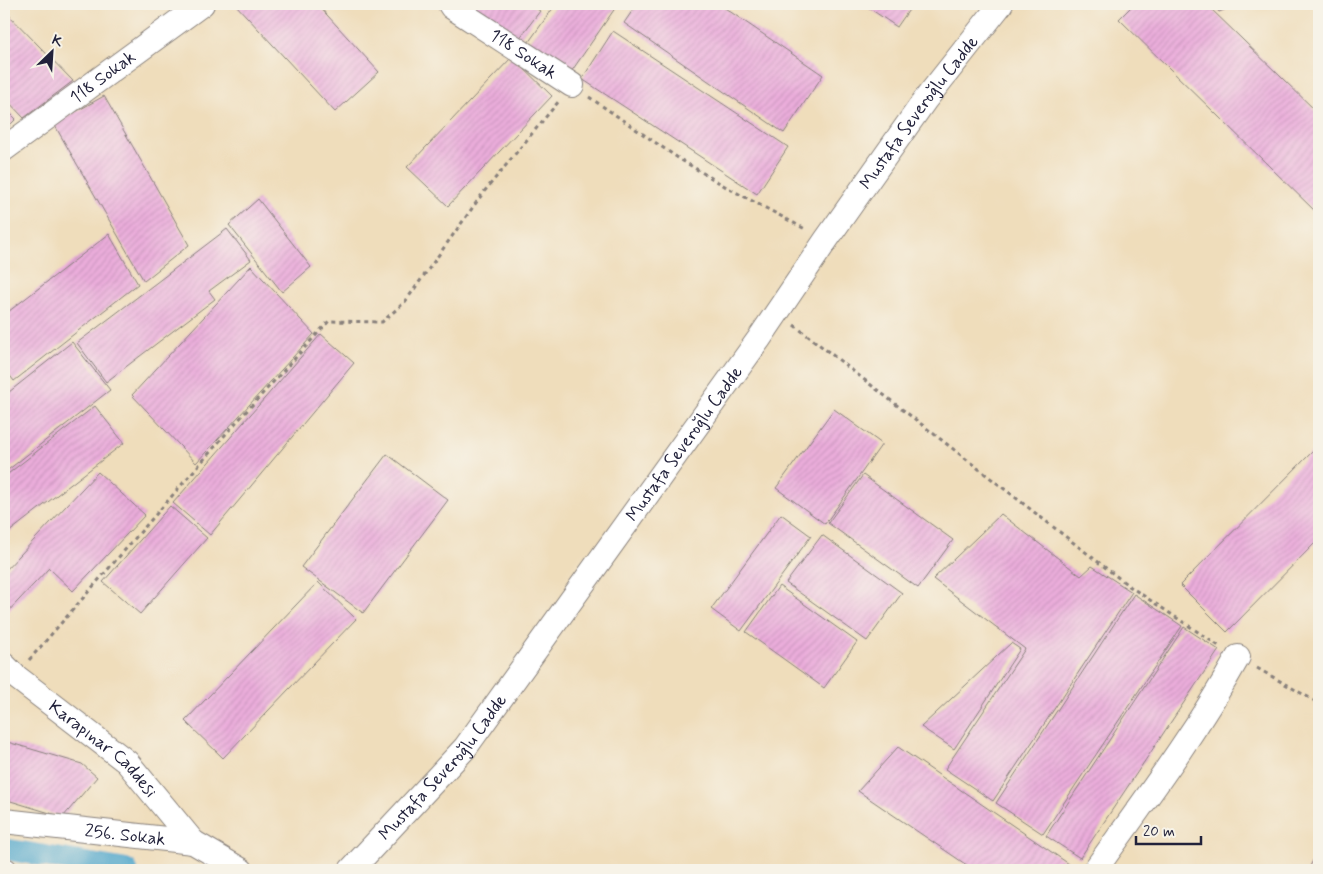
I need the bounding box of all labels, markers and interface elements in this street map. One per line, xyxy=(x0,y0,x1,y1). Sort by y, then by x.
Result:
street label: 118 Sokak xyxy=(485,24,562,85)
north arrow xyxy=(28,28,78,78)
text: K xyxy=(49,31,66,52)
street label: Mustafa Severoğlu Cadde xyxy=(854,31,984,195)
street label: 118 Sokak xyxy=(65,46,141,110)
street label: Mustafa Severoğlu Cadde xyxy=(621,362,749,527)
street label: Mustafa Severoğlu Cadde xyxy=(374,690,513,846)
street label: Karapınar Caddesi xyxy=(43,695,162,803)
scale bar xyxy=(1136,814,1200,846)
street label: 256. Sokak xyxy=(84,819,167,852)
text: 20 m xyxy=(1143,822,1175,842)

